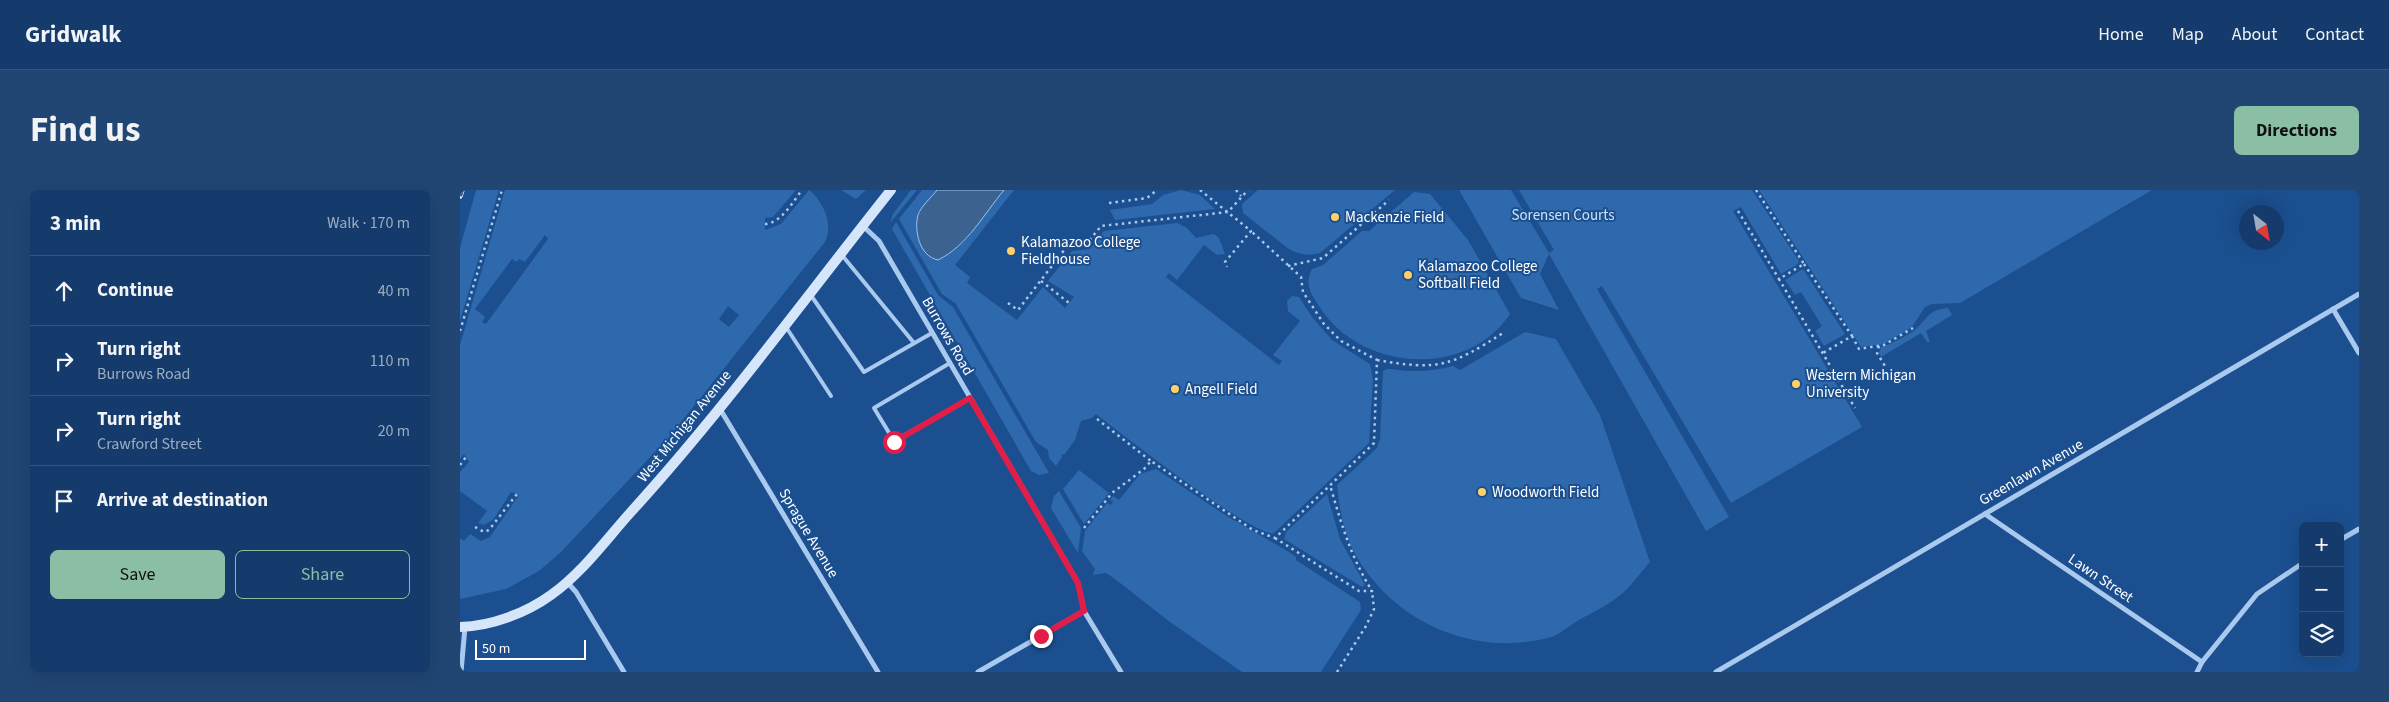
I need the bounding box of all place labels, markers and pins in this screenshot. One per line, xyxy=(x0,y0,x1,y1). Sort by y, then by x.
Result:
place label: Mackenzie Field xyxy=(1345,207,1444,228)
marker: Mackenzie Field xyxy=(1329,211,1341,223)
place label: Kalamazoo College Fieldhouse xyxy=(1021,232,1141,270)
marker: Kalamazoo College Fieldhouse xyxy=(1005,245,1017,257)
place label: Kalamazoo College Softball Field xyxy=(1418,256,1538,294)
marker: Kalamazoo College Softball Field xyxy=(1402,269,1414,281)
place label: Western Michigan University xyxy=(1806,365,1916,403)
marker: Western Michigan University xyxy=(1790,378,1802,390)
place label: Angell Field xyxy=(1185,379,1258,400)
marker: Angell Field xyxy=(1169,383,1181,395)
place label: Woodworth Field xyxy=(1492,482,1599,503)
marker: Woodworth Field xyxy=(1476,486,1488,498)

